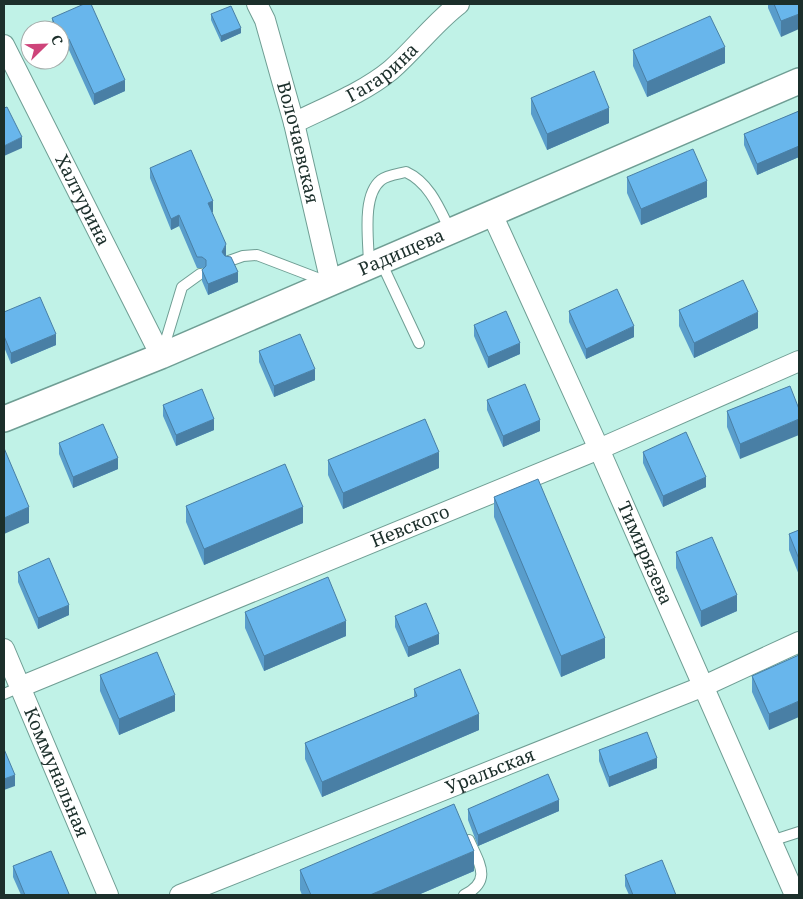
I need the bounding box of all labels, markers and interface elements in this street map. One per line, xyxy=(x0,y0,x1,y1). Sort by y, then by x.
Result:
north arrow xyxy=(20,20,70,70)
text: С xyxy=(47,32,68,48)
street label: Гагарина xyxy=(342,37,423,107)
street label: Волочаевская xyxy=(272,79,325,206)
street label: Халтурина xyxy=(50,150,116,249)
street label: Радищева xyxy=(354,222,448,281)
street label: Тимирязева xyxy=(612,497,679,608)
street label: Невского xyxy=(367,499,453,552)
street label: Коммунальная xyxy=(19,703,95,841)
street label: Уральская xyxy=(442,742,538,799)

